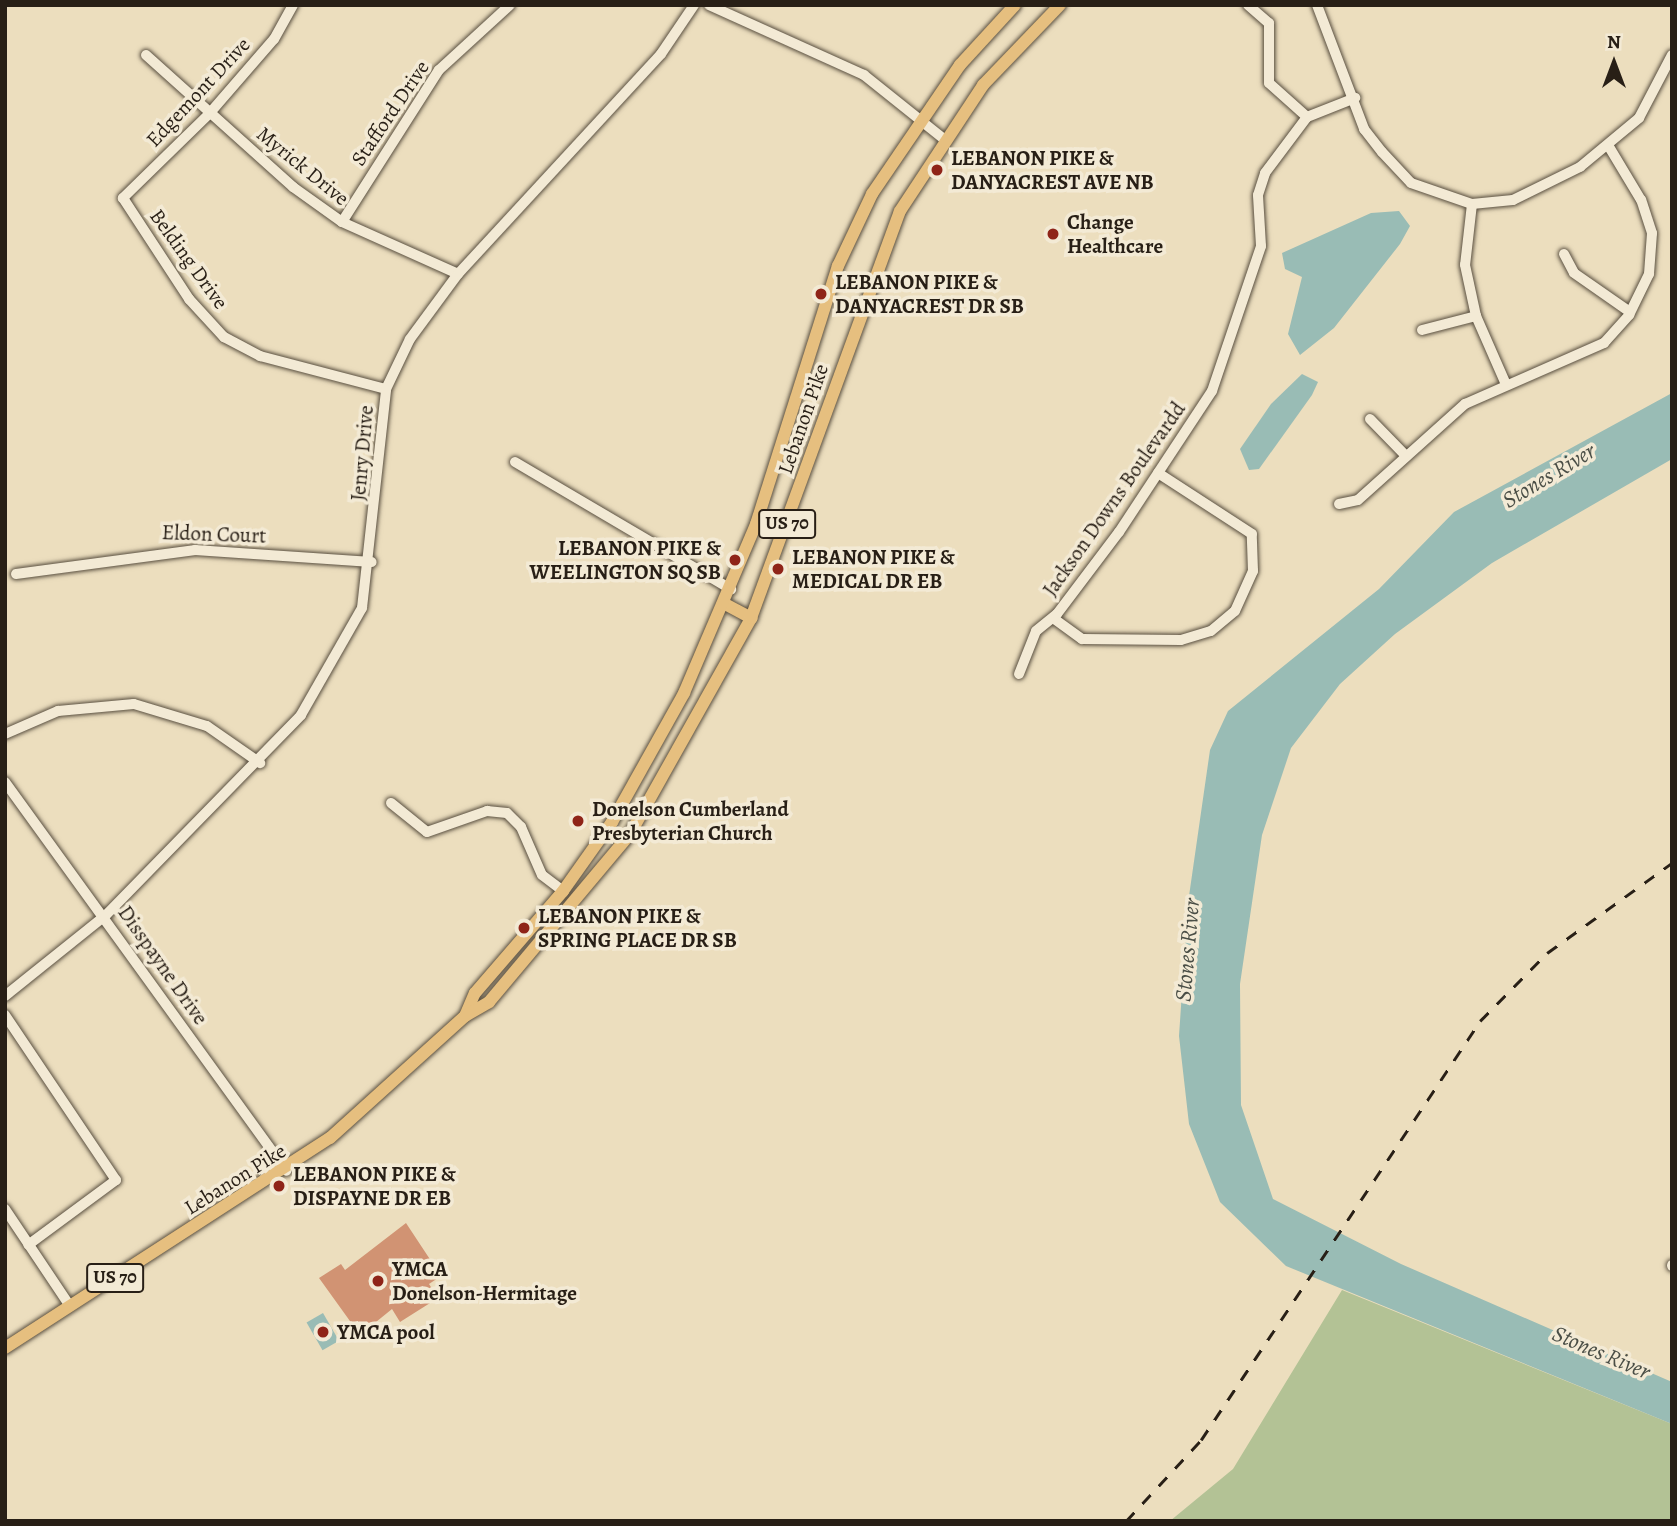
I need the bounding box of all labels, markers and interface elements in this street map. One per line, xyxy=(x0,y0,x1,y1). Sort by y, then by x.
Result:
north arrow xyxy=(1579,28,1649,98)
text: N xyxy=(1607,29,1621,55)
street label: Edgemont Drive xyxy=(141,32,255,152)
street label: Stafford Drive xyxy=(346,56,434,170)
street label: Myrick Drive xyxy=(252,121,354,211)
place label: LEBANON PIKE & DANYACREST AVE NB xyxy=(951,145,1154,195)
marker: LEBANON PIKE & DANYACREST AVE NB xyxy=(929,162,945,178)
street label: Belding Drive xyxy=(144,204,234,314)
place label: Change Healthcare xyxy=(1067,209,1163,259)
marker: Change Healthcare xyxy=(1045,226,1061,242)
place label: LEBANON PIKE & DANYACREST DR SB xyxy=(835,269,1024,319)
marker: LEBANON PIKE & DANYACREST DR SB xyxy=(813,286,829,302)
street label: Lebanon Pike xyxy=(772,361,834,477)
street label: Jackson Downs Boulevardd xyxy=(1037,397,1191,601)
street label: Jenry Drive xyxy=(345,404,379,502)
water label: Stones River xyxy=(1498,438,1600,514)
road number: US 70 xyxy=(757,509,817,540)
street label: Eldon Court xyxy=(161,520,267,548)
place label: LEBANON PIKE & WEELINGTON SQ SB xyxy=(530,535,721,585)
place label: LEBANON PIKE & MEDICAL DR EB xyxy=(792,544,955,594)
marker: LEBANON PIKE & WEELINGTON SQ SB xyxy=(727,552,743,568)
marker: LEBANON PIKE & MEDICAL DR EB xyxy=(770,561,786,577)
place label: Donelson Cumberland Presbyterian Church xyxy=(592,796,789,846)
marker: Donelson Cumberland Presbyterian Church xyxy=(570,813,586,829)
water label: Stones River xyxy=(1170,897,1206,1003)
street label: Disspayne Drive xyxy=(113,901,213,1029)
place label: LEBANON PIKE & SPRING PLACE DR SB xyxy=(538,903,737,953)
marker: LEBANON PIKE & SPRING PLACE DR SB xyxy=(516,920,532,936)
street label: Lebanon Pike xyxy=(180,1138,290,1220)
place label: LEBANON PIKE & DISPAYNE DR EB xyxy=(293,1161,456,1211)
marker: LEBANON PIKE & DISPAYNE DR EB xyxy=(271,1178,287,1194)
place label: YMCA Donelson-Hermitage xyxy=(392,1256,577,1306)
road number: US 70 xyxy=(85,1262,145,1294)
marker: YMCA Donelson-Hermitage xyxy=(370,1273,386,1289)
place label: YMCA pool xyxy=(337,1319,435,1345)
water label: Stones River xyxy=(1548,1320,1654,1386)
marker: YMCA pool xyxy=(315,1324,331,1340)

